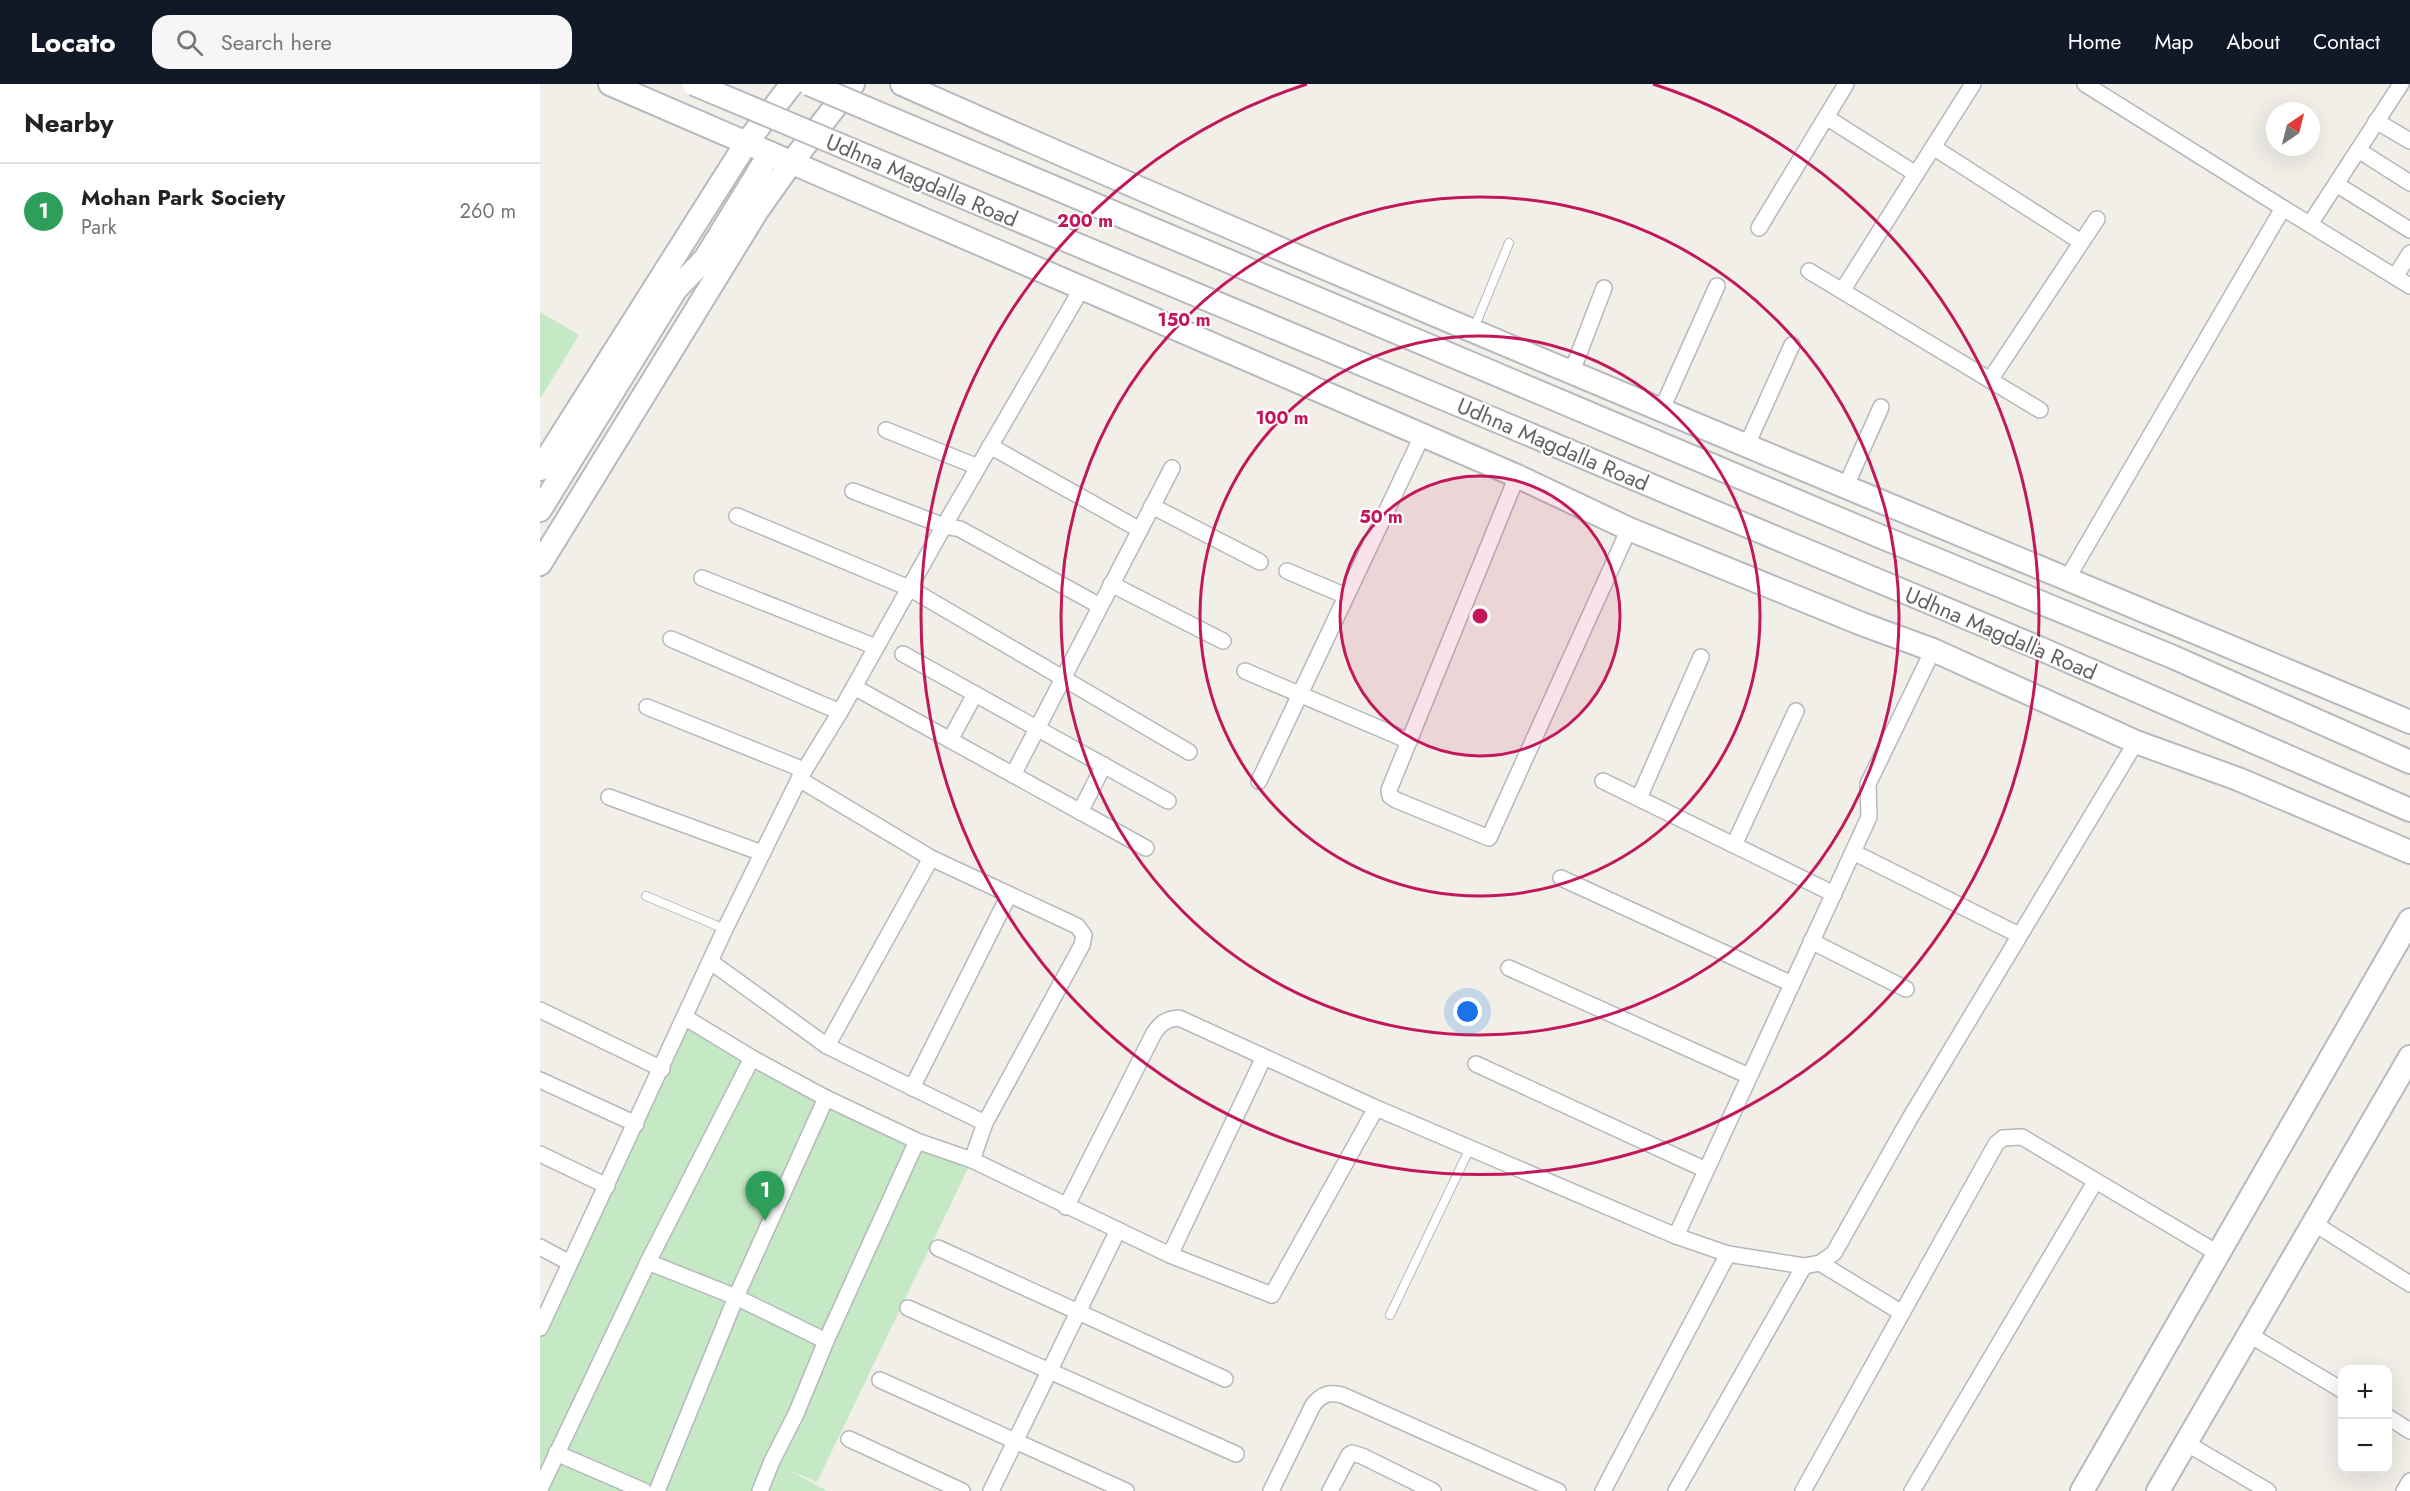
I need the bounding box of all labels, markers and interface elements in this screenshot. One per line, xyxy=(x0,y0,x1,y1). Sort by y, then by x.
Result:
search box xyxy=(152,15,572,69)
text: Locato xyxy=(30,22,116,63)
icon: search xyxy=(173,26,206,59)
text: Search here xyxy=(221,26,332,58)
text: Home xyxy=(2068,27,2121,57)
text: Map xyxy=(2154,27,2194,57)
text: About xyxy=(2227,27,2280,57)
text: Contact xyxy=(2313,27,2380,57)
north arrow xyxy=(2266,102,2320,156)
text: Nearby xyxy=(24,104,113,142)
street label: Udhna Magdalla Road xyxy=(821,125,1023,235)
text: Mohan Park Society xyxy=(81,181,285,213)
text: 1 xyxy=(38,197,49,226)
text: 260 m xyxy=(460,197,516,226)
text: 200 m xyxy=(1057,208,1113,234)
text: Park xyxy=(81,213,117,242)
text: 150 m xyxy=(1158,307,1210,333)
street label: Udhna Magdalla Road xyxy=(1452,389,1654,499)
text: 100 m xyxy=(1255,405,1309,431)
text: 50 m xyxy=(1359,504,1403,530)
street label: Udhna Magdalla Road xyxy=(1900,578,2102,688)
centre of rings xyxy=(1470,606,1490,626)
your location xyxy=(1453,997,1482,1026)
pin: 1 xyxy=(746,1172,784,1221)
map controls xyxy=(2338,1365,2392,1473)
button: + xyxy=(2338,1365,2392,1419)
button: − xyxy=(2338,1419,2392,1473)

